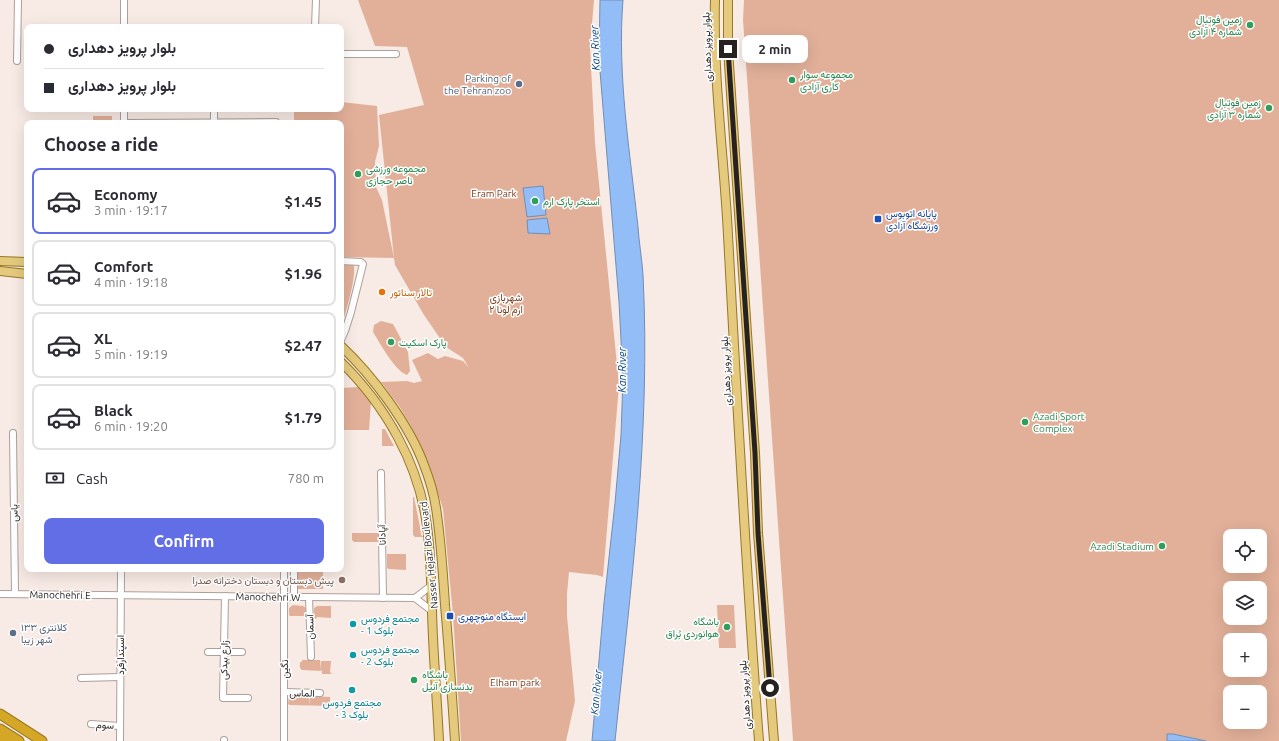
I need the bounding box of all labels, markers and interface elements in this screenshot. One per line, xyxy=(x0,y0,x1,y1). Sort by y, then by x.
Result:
street label: بلوار پرویز دهداری xyxy=(700,12,716,82)
place label: زمین فوتبال شماره ۴ آزادی xyxy=(1189,14,1242,38)
marker: زمین فوتبال شماره ۴ آزادی xyxy=(1245,20,1255,30)
water label: Kan River xyxy=(588,24,602,71)
callout: 2 min xyxy=(742,35,808,63)
text: بلوار پرویز دهداری xyxy=(68,39,176,56)
route end xyxy=(719,40,737,58)
text: 2 min xyxy=(759,42,791,56)
place label: مجموعه سوار کاری آزادی xyxy=(799,69,853,93)
place label: Parking of the Tehran zoo xyxy=(444,73,511,96)
marker: مجموعه سوار کاری آزادی xyxy=(787,75,797,85)
text: بلوار پرویز دهداری xyxy=(68,77,176,94)
marker: Parking of the Tehran zoo xyxy=(514,79,524,89)
place label: زمین فوتبال شماره ۳ آزادی xyxy=(1207,97,1261,121)
marker: زمین فوتبال شماره ۳ آزادی xyxy=(1264,103,1274,113)
text: Choose a ride xyxy=(44,134,158,154)
place label: مجموعه ورزشی ناصر حجازی xyxy=(366,163,426,187)
marker: مجموعه ورزشی ناصر حجازی xyxy=(353,169,363,179)
icon: car xyxy=(46,183,82,219)
text: Economy xyxy=(94,186,158,203)
park label: Eram Park xyxy=(471,188,517,199)
text: $1.45 xyxy=(284,193,322,210)
marker: استخر پارک ارم xyxy=(530,196,540,206)
place label: استخر پارک ارم xyxy=(543,196,600,209)
text: 3 min · 19:17 xyxy=(94,203,168,217)
place label: پایانه اتوبوس ورزشگاه آزادی xyxy=(886,208,938,232)
marker: پایانه اتوبوس ورزشگاه آزادی xyxy=(873,214,883,224)
icon: car xyxy=(46,255,82,291)
text: Comfort xyxy=(94,258,153,275)
text: $1.96 xyxy=(284,265,322,282)
text: 4 min · 19:18 xyxy=(94,275,168,289)
marker: تالار سناتور xyxy=(377,287,387,297)
place label: تالار سناتور xyxy=(389,287,432,299)
park label: شهربازی ارم لونا ۲ xyxy=(489,292,523,316)
icon: car xyxy=(46,327,82,363)
text: XL xyxy=(94,330,112,347)
street label: بلوار پرویز دهداری xyxy=(719,336,735,406)
text: $2.47 xyxy=(284,337,322,354)
marker: پارک اسکیت xyxy=(386,337,396,347)
place label: پارک اسکیت xyxy=(399,337,447,350)
water label: Kan River xyxy=(616,346,628,393)
text: 5 min · 19:19 xyxy=(94,347,168,361)
icon: car xyxy=(46,399,82,435)
text: Black xyxy=(94,402,133,419)
text: $1.79 xyxy=(284,409,322,426)
place label: Azadi Sport Complex xyxy=(1033,411,1085,434)
marker: Azadi Sport Complex xyxy=(1020,417,1030,427)
text: 6 min · 19:20 xyxy=(94,419,168,433)
icon: cash xyxy=(44,467,66,489)
text: Cash xyxy=(76,470,108,487)
text: 780 m xyxy=(288,471,324,485)
street label: Nasser Hejazi Boulevard xyxy=(418,501,440,609)
street label: یاس xyxy=(8,504,21,522)
button: Confirm xyxy=(44,518,324,564)
street label: آپادانا xyxy=(376,524,390,545)
map controls xyxy=(1223,529,1267,729)
button: locate xyxy=(1223,529,1267,573)
place label: Azadi Stadium xyxy=(1090,541,1154,552)
marker: Azadi Stadium xyxy=(1157,541,1167,551)
place label: پیش دبستان و دبستان دخترانه صدرا xyxy=(193,575,334,588)
marker: پیش دبستان و دبستان دخترانه صدرا xyxy=(337,575,347,585)
button: layers xyxy=(1223,581,1267,625)
street label: Manochehri E xyxy=(29,589,91,601)
street label: Manochehri W xyxy=(236,591,300,603)
marker: ایستگاه منوچهری xyxy=(445,611,455,621)
place label: ایستگاه منوچهری xyxy=(458,611,526,624)
place label: مجتمع فردوس - بلوک 1 xyxy=(361,613,419,637)
street label: آسمان xyxy=(304,614,316,640)
place label: باشگاه هوانوردی بُراق xyxy=(666,616,719,640)
marker: مجتمع فردوس - بلوک 1 xyxy=(348,619,358,629)
place label: کلانتری ۱۳۳ شهر زیبا xyxy=(21,622,68,646)
marker: باشگاه هوانوردی بُراق xyxy=(722,622,732,632)
marker: کلانتری ۱۳۳ شهر زیبا xyxy=(8,628,18,638)
button: + xyxy=(1223,633,1267,677)
street label: اسپندارفرد xyxy=(115,635,128,675)
street label: زارع بیدکی xyxy=(218,640,231,680)
place label: مجتمع فردوس - بلوک 2 xyxy=(361,644,419,668)
marker: مجتمع فردوس - بلوک 2 xyxy=(348,650,358,660)
street label: نگین xyxy=(279,659,291,679)
street label: بلوار پرویز دهداری xyxy=(737,660,755,730)
water label: Kan River xyxy=(588,668,604,715)
place label: باشگاه بدنسازی آنیل xyxy=(422,669,473,693)
marker: باشگاه بدنسازی آنیل xyxy=(409,675,419,685)
park label: Elham park xyxy=(490,677,540,688)
route start xyxy=(761,679,779,697)
marker: مجتمع فردوس - بلوک 3 xyxy=(347,685,357,695)
button: − xyxy=(1223,685,1267,729)
street label: الماس xyxy=(289,687,315,700)
place label: مجتمع فردوس - بلوک 3 xyxy=(323,697,381,721)
street label: سوم xyxy=(96,719,115,732)

